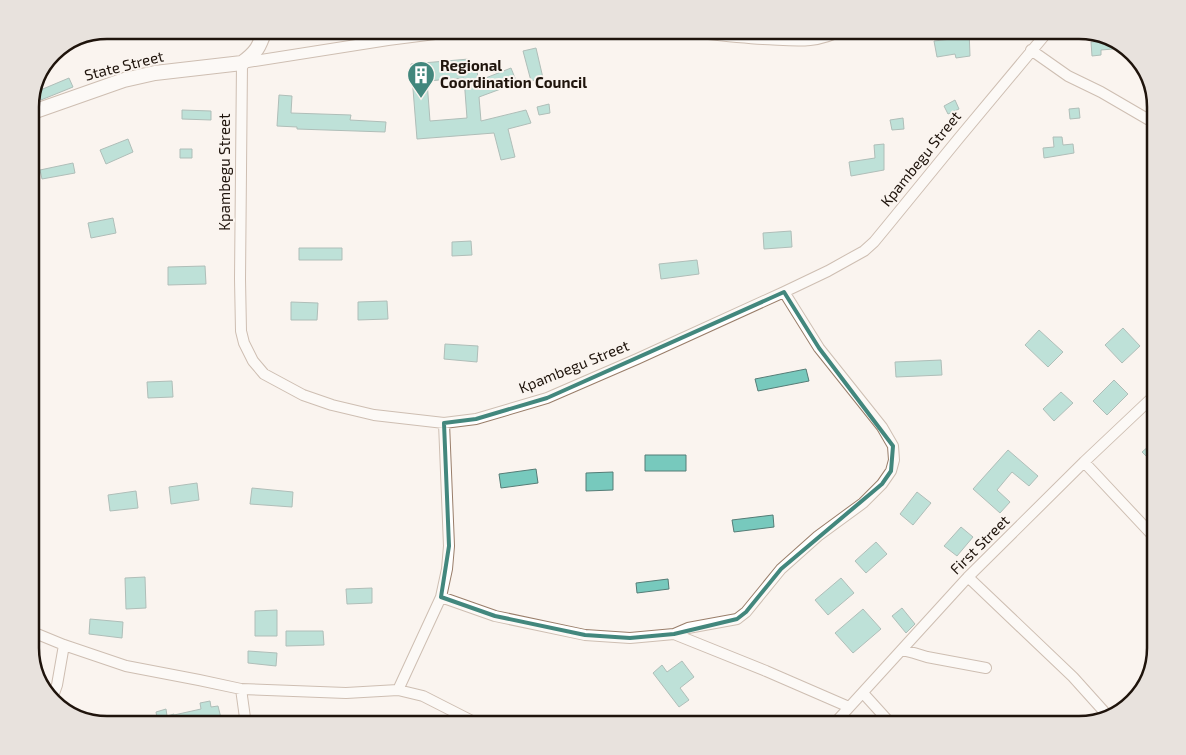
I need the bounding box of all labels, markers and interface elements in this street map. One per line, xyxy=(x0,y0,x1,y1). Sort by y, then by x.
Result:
street label: State Street xyxy=(82,46,166,84)
place label: Regional Coordination Council xyxy=(440,56,587,91)
building icon: Regional Coordination Council xyxy=(406,60,436,99)
street label: Kpambegu Street xyxy=(876,107,964,210)
street label: Kpambegu Street xyxy=(215,113,233,231)
street label: Kpambegu Street xyxy=(516,336,632,396)
street label: First Street xyxy=(946,511,1013,578)

